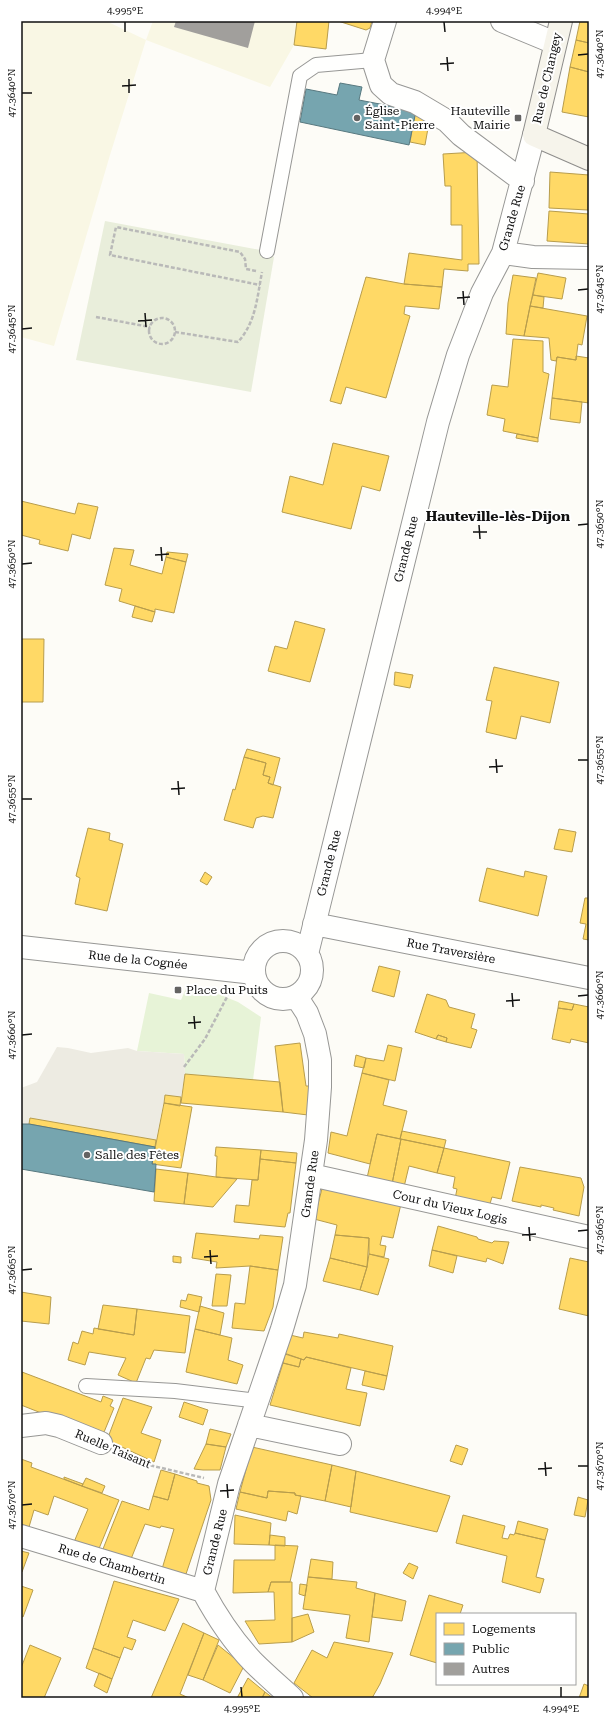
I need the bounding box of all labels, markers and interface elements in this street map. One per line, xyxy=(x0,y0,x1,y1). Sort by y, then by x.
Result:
text: 4.995°E xyxy=(107,5,143,16)
text: 4.994°E xyxy=(426,5,462,16)
text: 47.3640°N xyxy=(594,29,605,79)
street label: Rue de Changey xyxy=(530,30,565,125)
text: 47.3640°N xyxy=(6,68,17,118)
place label: Église Saint-Pierre xyxy=(365,104,435,132)
place label: Hauteville Mairie xyxy=(451,104,510,132)
marker: Église Saint-Pierre xyxy=(352,113,362,123)
marker: Hauteville Mairie xyxy=(513,113,523,123)
street label: Grande Rue xyxy=(496,183,528,253)
text: 47.3645°N xyxy=(594,264,605,314)
text: 47.3645°N xyxy=(6,304,17,354)
text: 47.3650°N xyxy=(594,499,605,549)
district label: Hauteville-lès-Dijon xyxy=(426,508,571,524)
street label: Grande Rue xyxy=(391,514,421,584)
text: 47.3650°N xyxy=(6,539,17,589)
text: 47.3655°N xyxy=(594,735,605,785)
text: 47.3655°N xyxy=(6,774,17,824)
street label: Grande Rue xyxy=(314,828,344,898)
street label: Rue Traversière xyxy=(406,936,497,967)
street label: Rue de la Cognée xyxy=(88,948,189,972)
text: 47.3660°N xyxy=(594,970,605,1020)
place label: Place du Puits xyxy=(186,983,268,997)
marker: Place du Puits xyxy=(173,985,183,995)
text: 47.3660°N xyxy=(6,1010,17,1060)
place label: Salle des Fêtes xyxy=(95,1148,179,1162)
street label: Grande Rue xyxy=(298,1149,322,1219)
marker: Salle des Fêtes xyxy=(82,1150,92,1160)
street label: Cour du Vieux Logis xyxy=(391,1187,509,1227)
text: 47.3665°N xyxy=(594,1205,605,1255)
text: 47.3665°N xyxy=(6,1245,17,1295)
street label: Ruelle Taisant xyxy=(73,1427,154,1471)
text: 47.3670°N xyxy=(594,1441,605,1491)
text: 47.3670°N xyxy=(6,1480,17,1530)
street label: Grande Rue xyxy=(200,1507,230,1577)
street label: Rue de Chambertin xyxy=(57,1541,168,1587)
legend xyxy=(436,1613,576,1685)
text: Logements xyxy=(472,1622,536,1636)
text: Public xyxy=(472,1642,510,1656)
text: Autres xyxy=(472,1662,510,1676)
text: 4.995°E xyxy=(224,1703,260,1714)
text: 4.994°E xyxy=(543,1703,579,1714)

